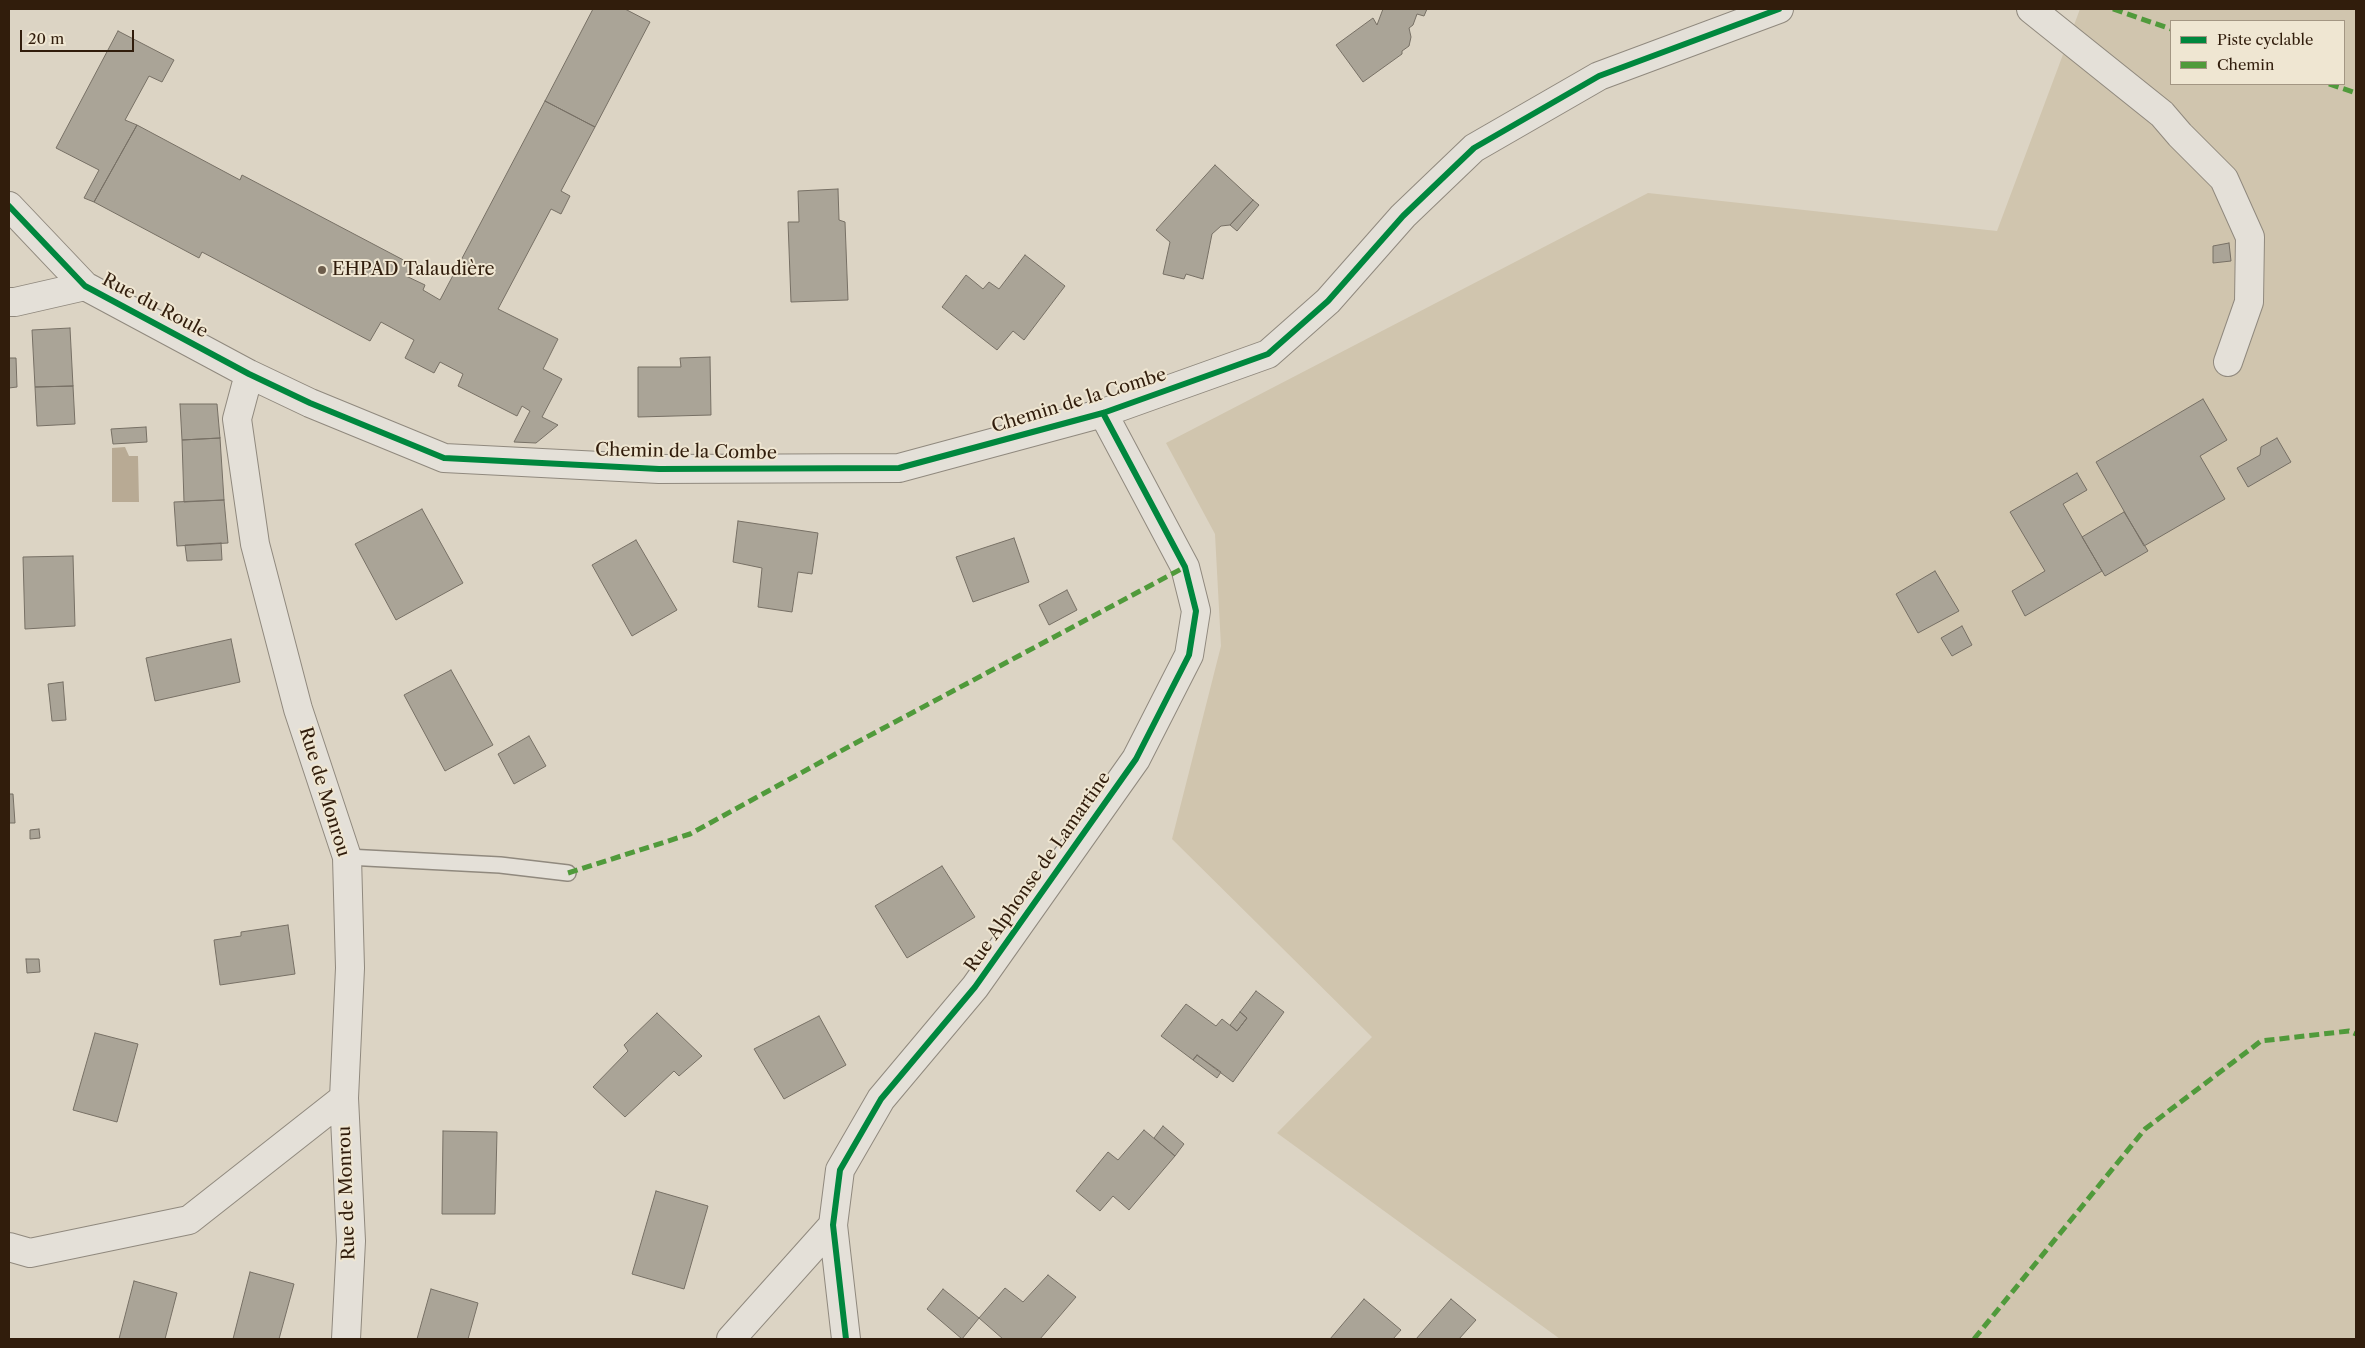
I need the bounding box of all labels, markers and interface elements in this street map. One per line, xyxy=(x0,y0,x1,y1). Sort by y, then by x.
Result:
scale bar xyxy=(22,20,136,52)
legend xyxy=(2170,20,2345,85)
text: 20 m xyxy=(28,29,64,48)
text: Piste cyclable xyxy=(2217,30,2313,49)
text: Chemin xyxy=(2217,55,2274,74)
place label: EHPAD Talaudière xyxy=(332,259,495,281)
marker: EHPAD Talaudière xyxy=(316,264,328,276)
street label: Rue du Roule xyxy=(98,269,212,343)
street label: Chemin de la Combe xyxy=(989,364,1169,438)
street label: Chemin de la Combe xyxy=(595,440,777,464)
street label: Rue de Monrou xyxy=(294,725,354,859)
street label: Rue Alphonse de Lamartine xyxy=(961,768,1115,976)
street label: Rue de Monrou xyxy=(334,1125,360,1261)

